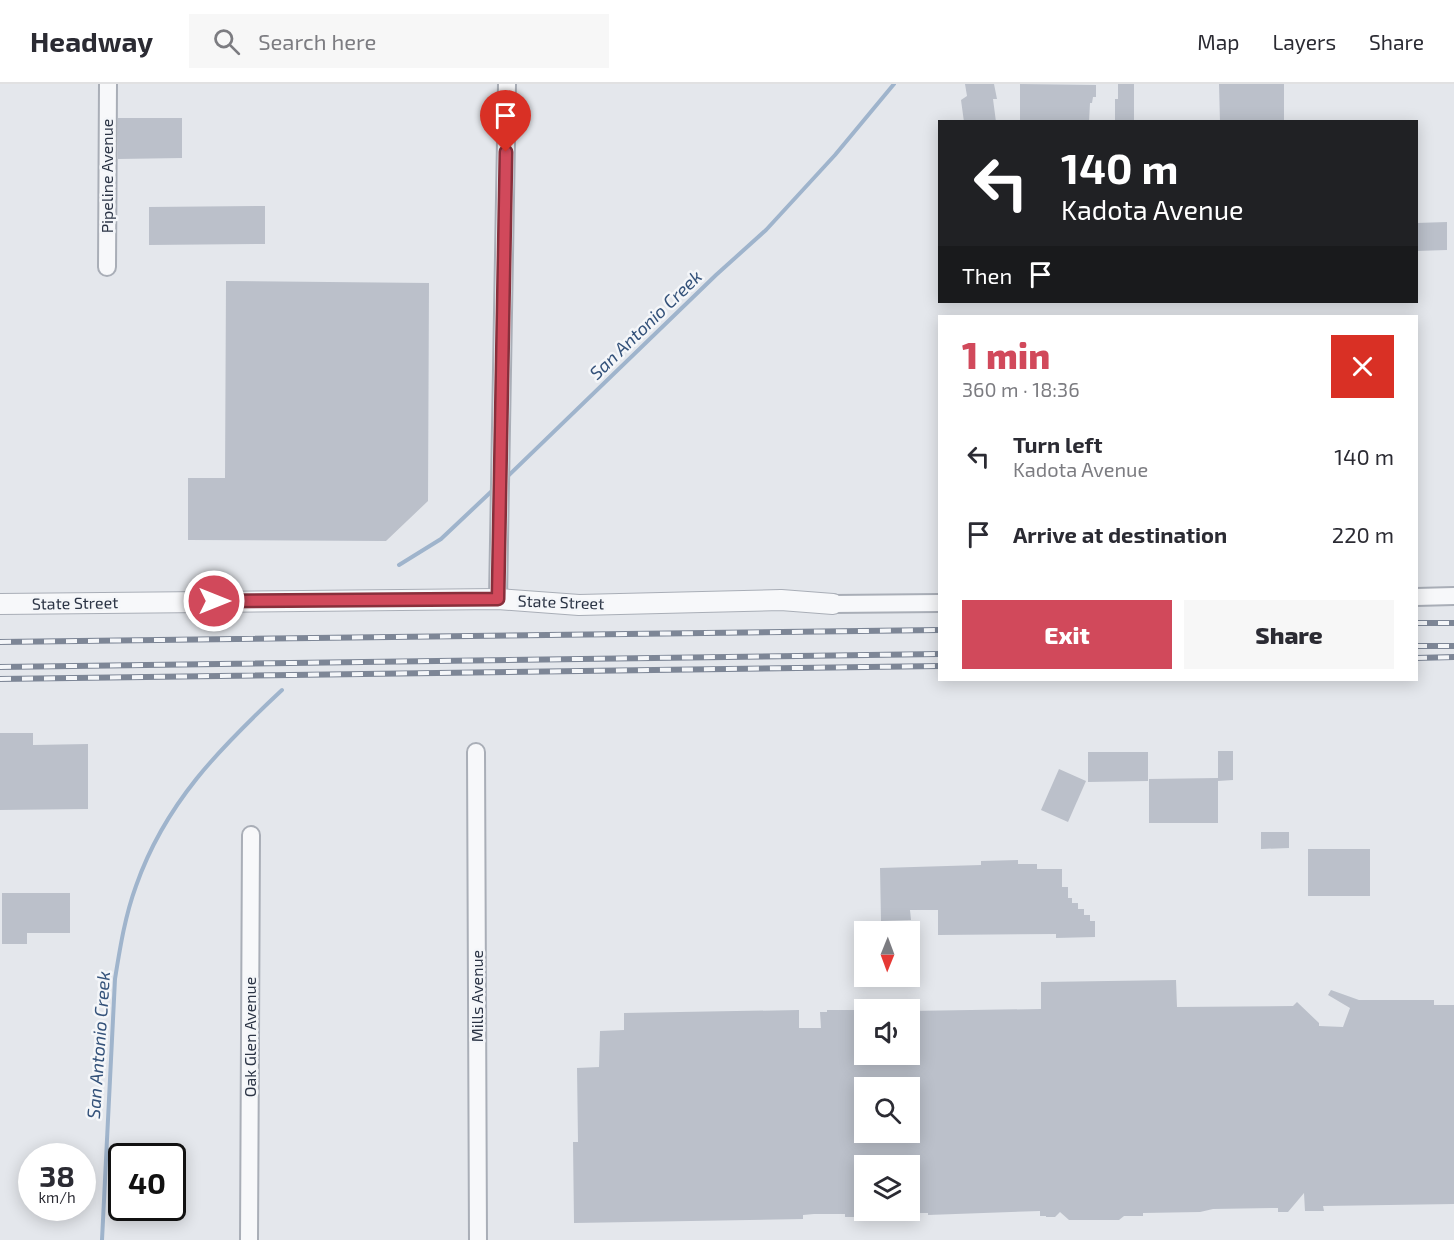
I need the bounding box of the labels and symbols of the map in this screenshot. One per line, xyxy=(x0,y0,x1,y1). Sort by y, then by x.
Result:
pin xyxy=(480,90,531,152)
street label: Pipeline Avenue xyxy=(97,119,116,233)
water label: San Antonio Creek xyxy=(585,265,706,384)
position arrow xyxy=(182,569,246,633)
street label: State Street xyxy=(517,590,605,613)
street label: State Street xyxy=(32,592,118,613)
north arrow xyxy=(854,921,920,987)
street label: Mills Avenue xyxy=(467,950,486,1042)
water label: San Antonio Creek xyxy=(82,970,114,1119)
street label: Oak Glen Avenue xyxy=(240,977,259,1097)
speed limit sign: 40 xyxy=(108,1143,186,1221)

